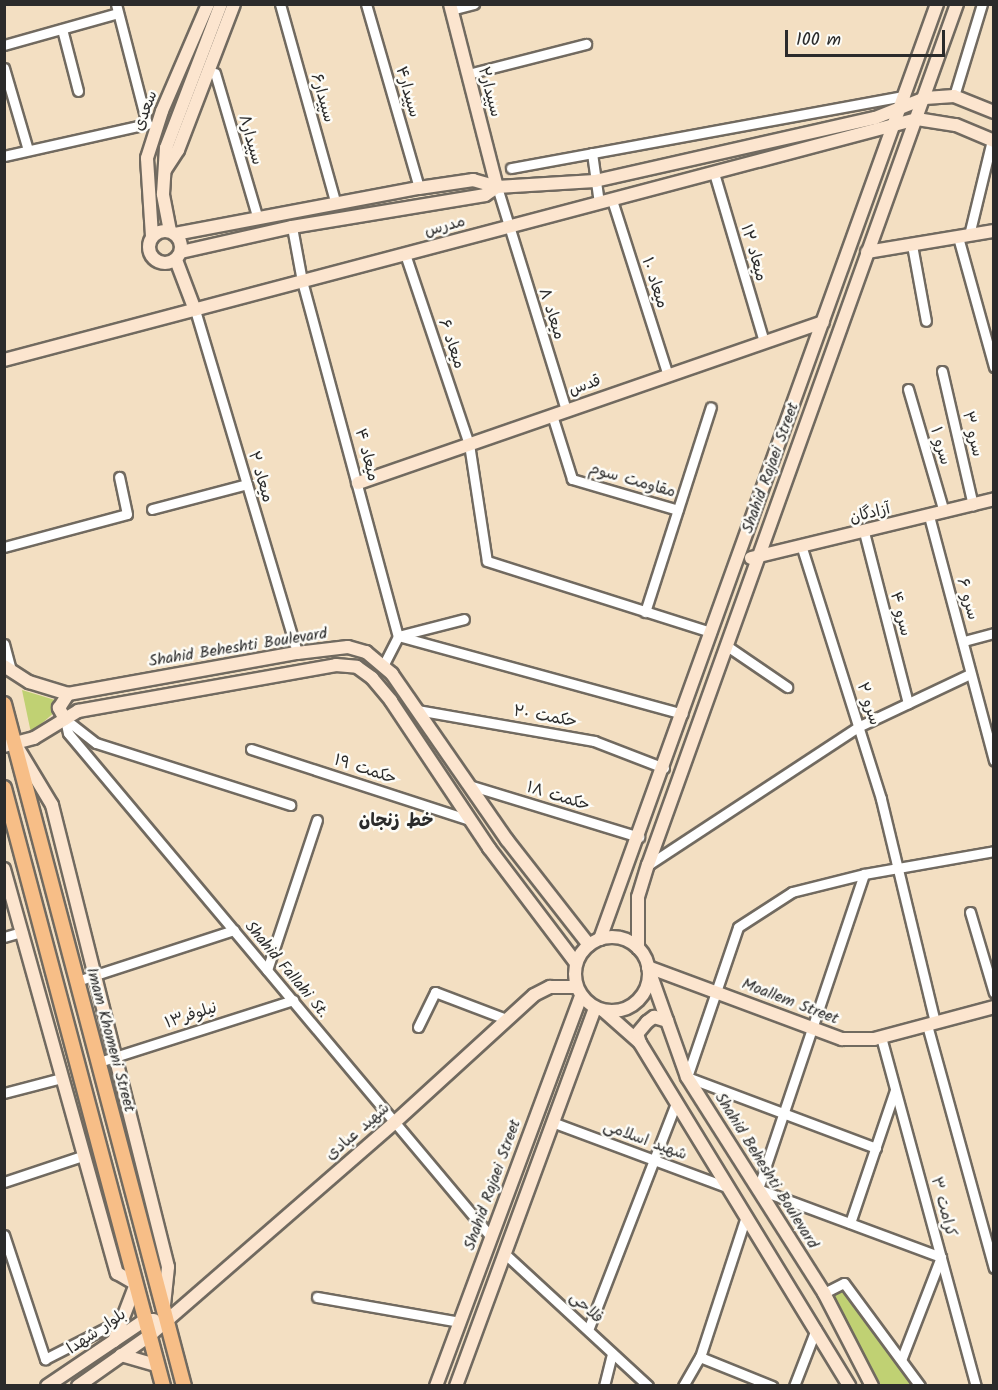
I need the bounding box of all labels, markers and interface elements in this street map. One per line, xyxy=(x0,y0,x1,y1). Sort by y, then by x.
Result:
scale bar xyxy=(788,18,948,56)
text: 100 m xyxy=(796,26,841,55)
street label: سپیدار۴ xyxy=(391,64,423,120)
street label: سپیدار۲ xyxy=(473,65,505,119)
street label: سپیدار۶ xyxy=(306,71,338,125)
street label: سعدی xyxy=(130,88,162,134)
street label: سپیدار۸ xyxy=(234,113,266,167)
street label: مدرس xyxy=(422,212,468,242)
street label: میعاد ۱۲ xyxy=(736,222,770,284)
street label: میعاد ۱۰ xyxy=(637,255,671,311)
street label: میعاد ۸ xyxy=(534,286,568,342)
street label: میعاد ۶ xyxy=(434,317,468,371)
street label: قدس xyxy=(566,372,604,400)
street label: Shahid Rajaei Street xyxy=(738,400,804,536)
street label: سرو ۳ xyxy=(957,409,987,459)
street label: سرو ۱ xyxy=(925,425,955,467)
street label: میعاد ۴ xyxy=(350,427,382,483)
street label: میعاد ۲ xyxy=(243,449,277,505)
street label: مقاومت سوم xyxy=(586,459,678,503)
street label: آزادگان xyxy=(848,500,892,528)
street label: سرو ۶ xyxy=(952,576,982,622)
street label: سرو ۴ xyxy=(885,590,915,638)
street label: Shahid Beheshti Boulevard xyxy=(148,624,328,672)
street label: سرو ۲ xyxy=(852,680,884,728)
street label: حکمت ۲۰ xyxy=(512,702,578,732)
street label: حکمت ۱۹ xyxy=(332,751,398,789)
street label: حکمت ۱۸ xyxy=(524,778,592,816)
district label: خط زنجان xyxy=(359,811,433,833)
street label: Shahid Fallahi St. xyxy=(240,918,332,1022)
street label: Imam Khomeni Street xyxy=(81,966,139,1114)
street label: Moallem Street xyxy=(739,975,841,1029)
street label: نیلوفر۱۳ xyxy=(163,999,219,1033)
street label: Shahid Beheshti Boulevard xyxy=(710,1090,822,1252)
street label: شهید عبادی xyxy=(322,1099,394,1165)
street label: Shahid Rajaei Street xyxy=(460,1117,526,1253)
street label: شهید اسلامی xyxy=(601,1117,689,1165)
street label: کرامت ۳ xyxy=(926,1175,960,1239)
street label: فلاحی xyxy=(565,1288,607,1328)
street label: بلوار شهدا xyxy=(64,1305,130,1359)

